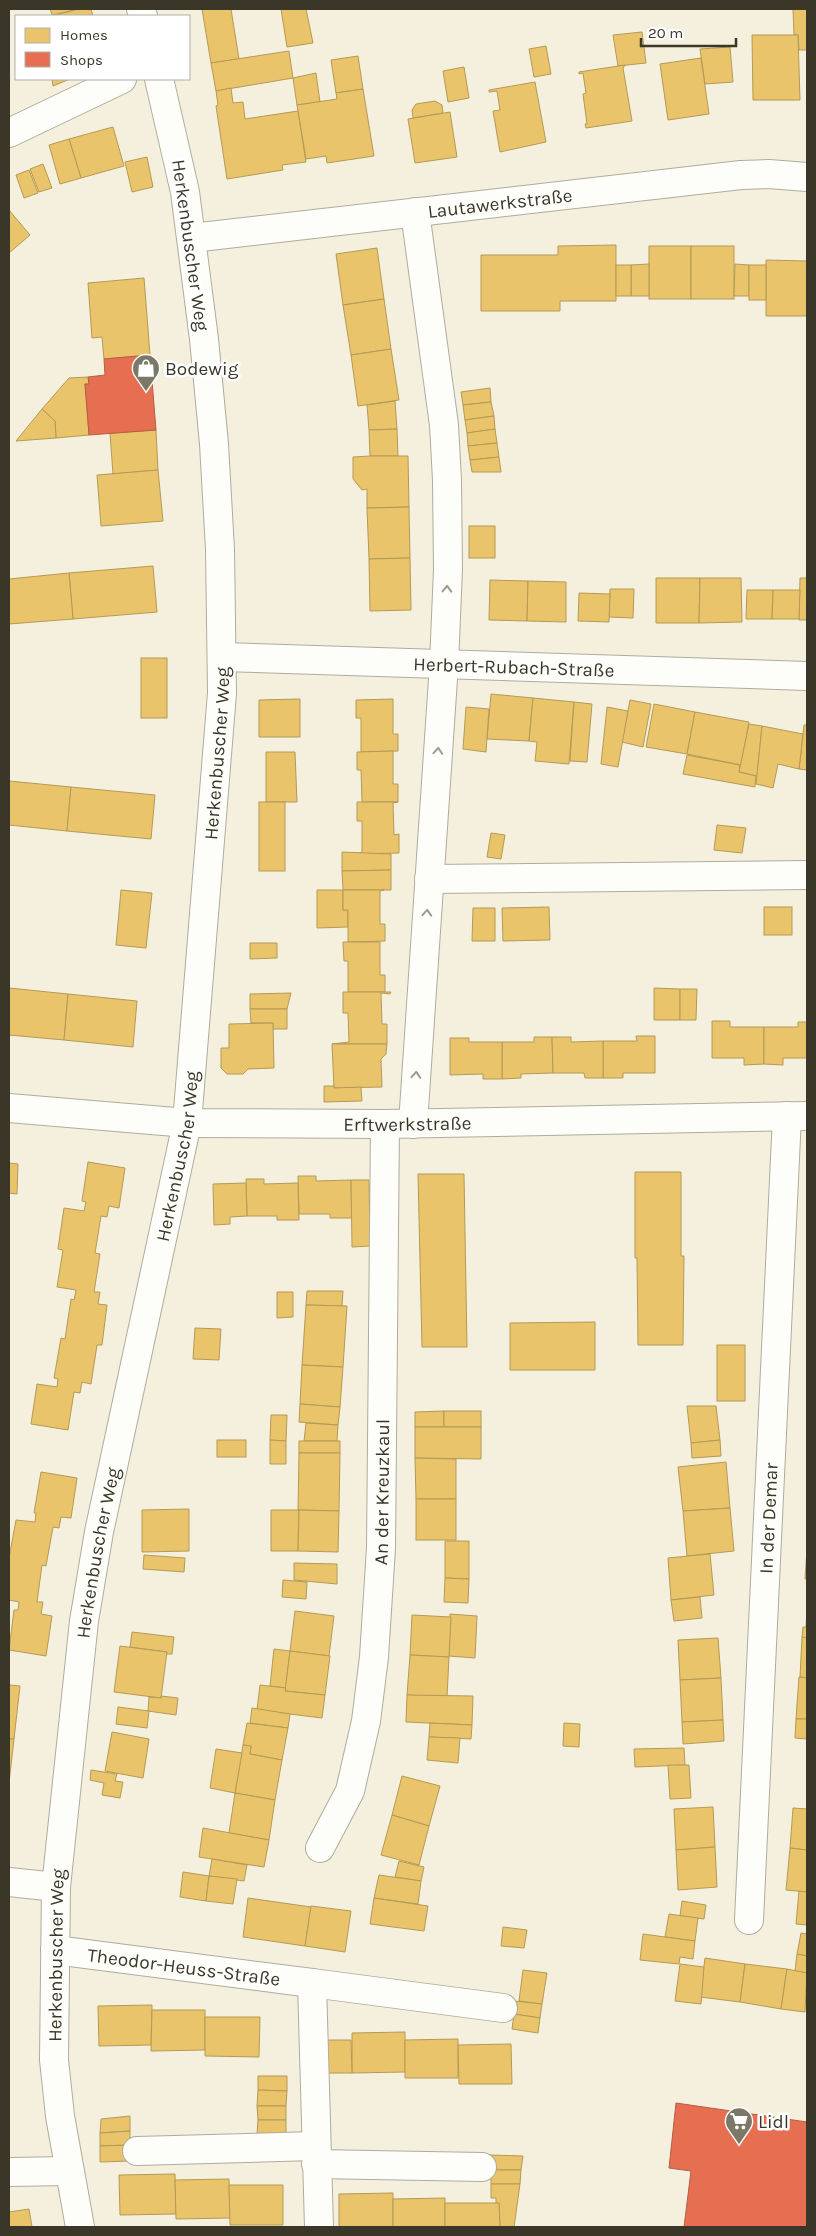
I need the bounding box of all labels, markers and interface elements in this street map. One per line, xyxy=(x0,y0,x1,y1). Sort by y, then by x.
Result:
legend xyxy=(15,15,190,80)
scale bar xyxy=(641,15,736,47)
text: 20 m xyxy=(648,24,683,42)
text: Homes xyxy=(60,26,108,44)
text: Shops xyxy=(60,51,103,69)
street label: Herkenbuscher Weg xyxy=(167,158,213,333)
street label: Lautawerkstraße xyxy=(427,184,574,223)
shop icon: Bodewig xyxy=(131,353,161,392)
place label: Bodewig xyxy=(165,358,239,380)
one-way arrow xyxy=(442,584,452,592)
street label: Herbert-Rubach-Straße xyxy=(413,653,615,682)
street label: Herkenbuscher Weg xyxy=(200,666,234,841)
one-way arrow xyxy=(432,747,443,755)
one-way arrow xyxy=(421,909,432,917)
street label: Herkenbuscher Weg xyxy=(152,1070,203,1244)
one-way arrow xyxy=(410,1071,421,1079)
street label: Erftwerkstraße xyxy=(343,1112,472,1136)
street label: An der Kreuzkaul xyxy=(370,1419,394,1566)
street label: In der Demar xyxy=(755,1462,783,1575)
street label: Herkenbuscher Weg xyxy=(72,1465,125,1639)
street label: Herkenbuscher Weg xyxy=(44,1867,70,2042)
street label: Theodor-Heuss-Straße xyxy=(86,1944,282,1991)
supermarket icon: Lidl xyxy=(724,2106,754,2145)
place label: Lidl xyxy=(758,2111,789,2133)

